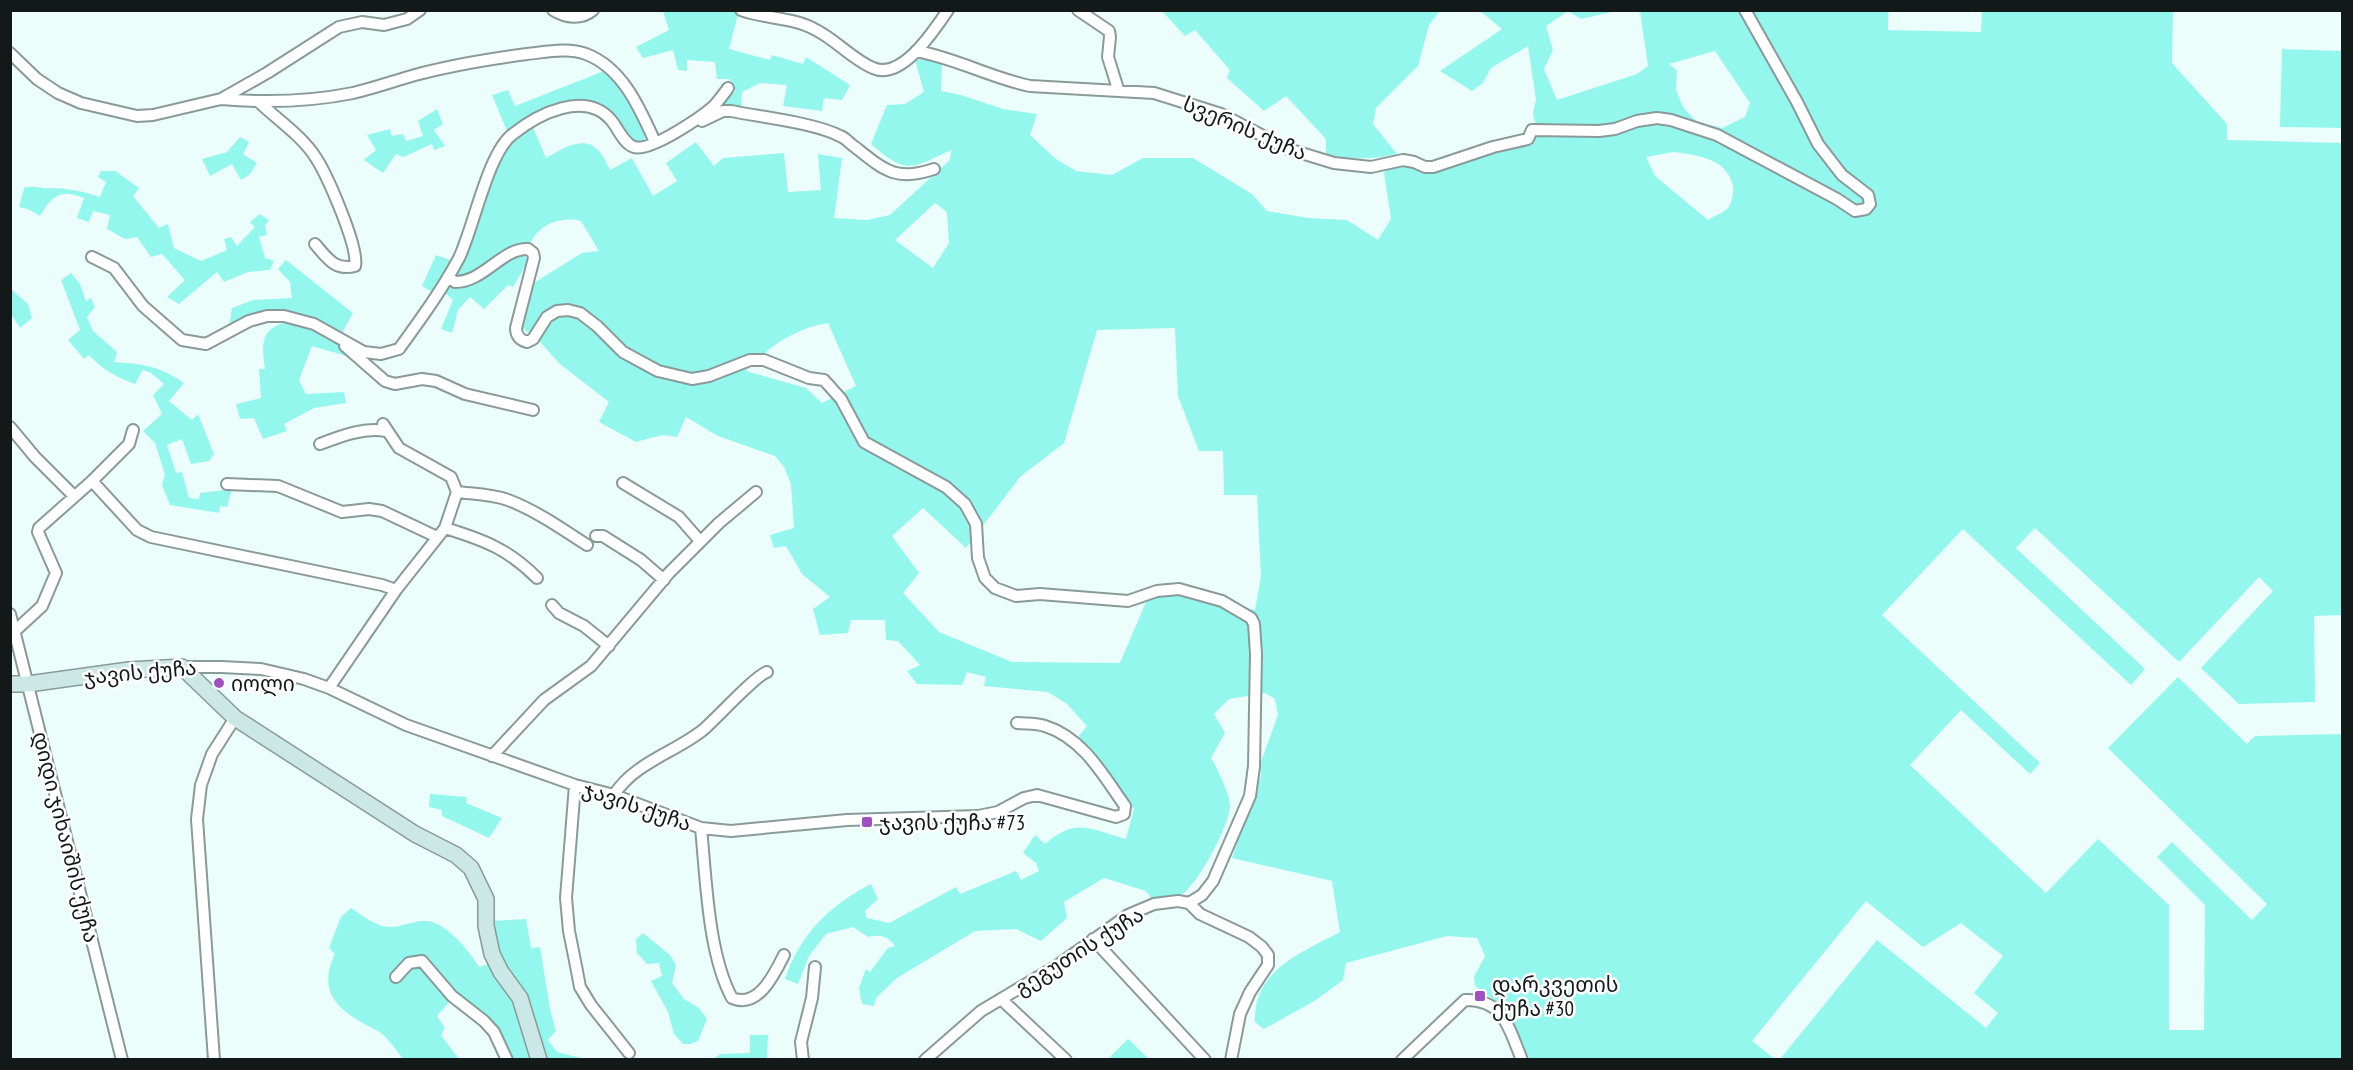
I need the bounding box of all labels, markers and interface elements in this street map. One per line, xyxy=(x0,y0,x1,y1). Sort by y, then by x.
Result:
street label: სვერის ქუჩა xyxy=(1179,90,1311,166)
street label: ჯავის ქუჩა xyxy=(82,654,198,690)
place label: იოლი xyxy=(231,670,295,697)
marker: იოლი xyxy=(212,676,226,690)
street label: დიდი ჯიხაიშის ქუჩა xyxy=(27,729,105,945)
street label: ჯავის ქუჩა xyxy=(579,775,695,837)
place label: ჯავის ქუჩა #73 xyxy=(879,809,1025,836)
marker: ჯავის ქუჩა #73 xyxy=(860,815,874,829)
street label: გეგუთის ქუჩა xyxy=(1009,901,1149,1001)
place label: დარკვეთის ქუჩა #30 xyxy=(1492,971,1619,1022)
marker: დარკვეთის ქუჩა #30 xyxy=(1473,989,1487,1003)

